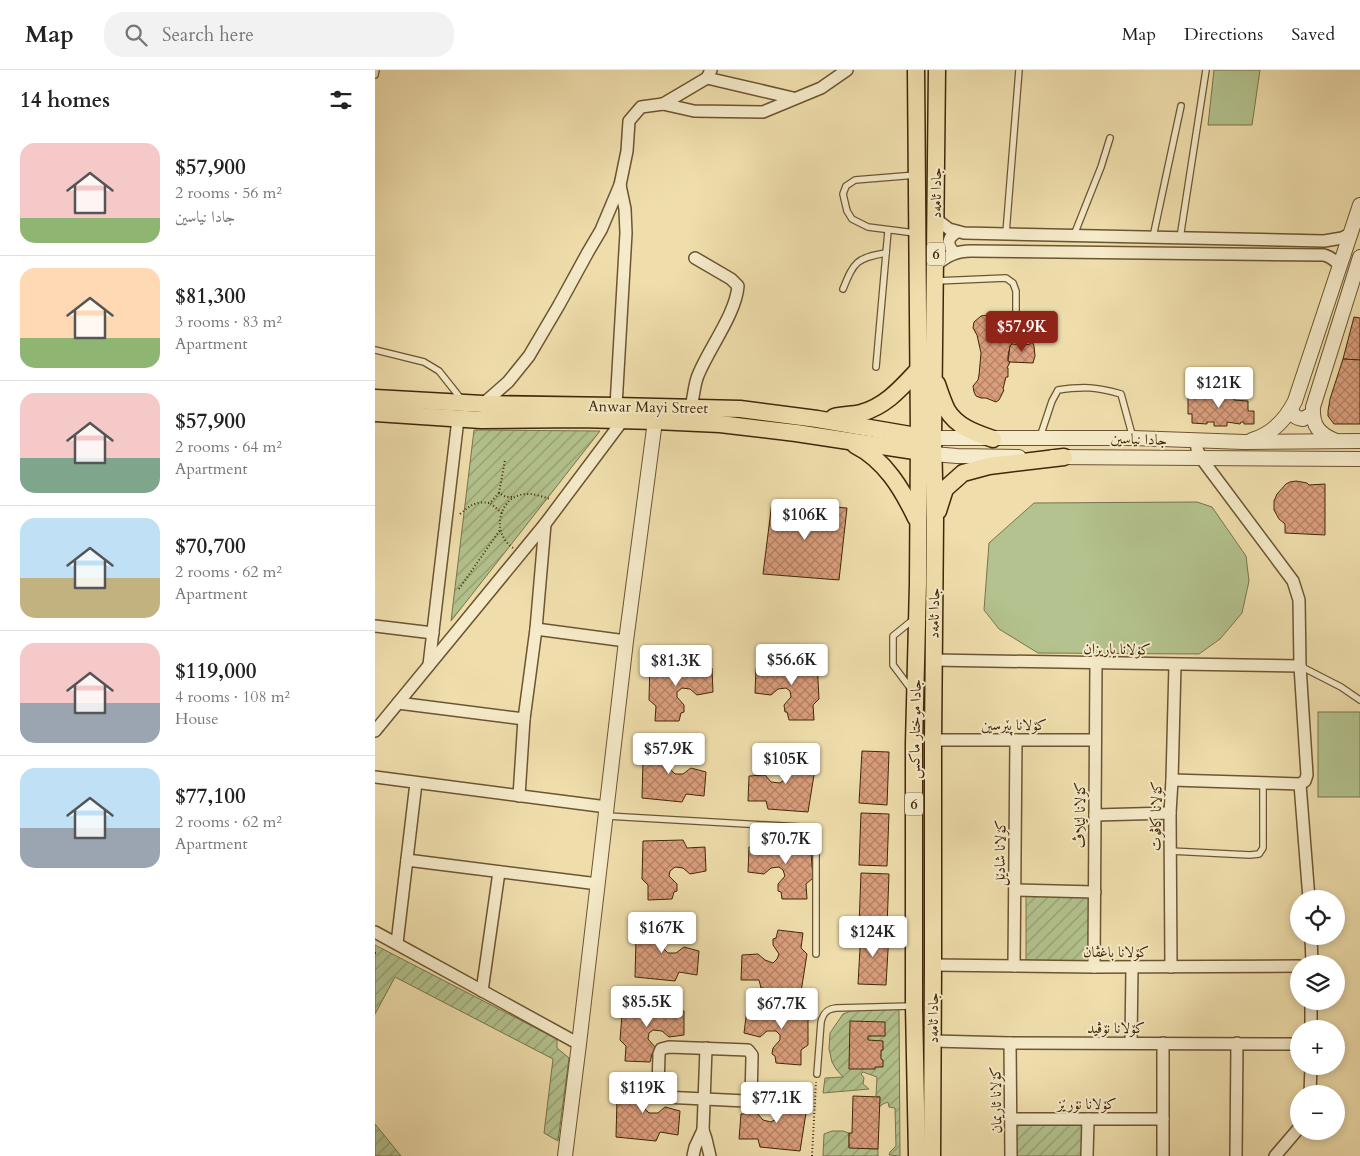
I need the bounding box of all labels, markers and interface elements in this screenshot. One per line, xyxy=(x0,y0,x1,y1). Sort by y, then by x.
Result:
search box xyxy=(104,12,454,57)
text: Map xyxy=(25,18,74,51)
icon: search xyxy=(122,21,150,49)
text: Search here xyxy=(162,22,254,48)
text: Map xyxy=(1122,22,1156,47)
text: Directions xyxy=(1184,22,1263,47)
text: Saved xyxy=(1291,22,1335,47)
text: 14 homes xyxy=(20,86,110,115)
icon: filters xyxy=(327,86,355,114)
text: $57,900 xyxy=(175,153,246,182)
icon: home xyxy=(60,163,120,223)
street label: جادا ئامەد xyxy=(926,167,946,219)
text: 2 rooms · 56 m² xyxy=(175,182,282,204)
text: جادا نیاسین xyxy=(175,206,235,228)
road number: 6 xyxy=(927,242,945,265)
text: $81,300 xyxy=(175,282,246,311)
icon: home xyxy=(60,288,120,348)
pin: $57.9K xyxy=(981,310,1063,353)
text: 3 rooms · 83 m² xyxy=(175,311,282,333)
text: $57.9K xyxy=(997,316,1047,338)
text: Apartment xyxy=(175,333,248,355)
pin: $121K xyxy=(1184,366,1254,409)
text: $121K xyxy=(1196,372,1242,394)
street label: Anwar Mayi Street xyxy=(588,396,708,418)
text: $57,900 xyxy=(175,407,246,436)
icon: home xyxy=(60,413,120,473)
street label: جادا نیاسین xyxy=(1110,428,1168,450)
text: 2 rooms · 64 m² xyxy=(175,436,282,458)
text: Apartment xyxy=(175,458,248,480)
pin: $106K xyxy=(770,498,840,541)
text: $106K xyxy=(782,504,828,526)
text: $70,700 xyxy=(175,532,246,561)
icon: home xyxy=(60,538,120,598)
text: 2 rooms · 62 m² xyxy=(175,561,282,583)
text: Apartment xyxy=(175,583,248,605)
street label: جادا ئامەد xyxy=(924,587,944,639)
street label: کۆلانا یاریزان xyxy=(1083,638,1151,660)
pin: $81.3K xyxy=(635,644,717,687)
pin: $56.6K xyxy=(751,644,833,686)
text: $56.6K xyxy=(767,649,817,671)
text: $81.3K xyxy=(651,650,701,672)
text: $119,000 xyxy=(175,657,256,686)
icon: home xyxy=(60,663,120,723)
street label: جادا موختار ماكس xyxy=(904,679,926,779)
text: 4 rooms · 108 m² xyxy=(175,686,290,708)
text: House xyxy=(175,708,218,730)
street label: کۆلانا پێرسین xyxy=(981,715,1047,736)
pin: $57.9K xyxy=(628,732,710,775)
text: $57.9K xyxy=(644,738,694,760)
pin: $105K xyxy=(751,742,821,785)
text: $105K xyxy=(763,748,809,770)
street label: کۆلانا کاڤوت xyxy=(1145,781,1167,851)
text: $77,100 xyxy=(175,782,246,811)
street label: کۆلانا لێلاڤ xyxy=(1070,782,1090,848)
icon: home xyxy=(60,788,120,848)
road number: 6 xyxy=(905,792,923,816)
text: 2 rooms · 62 m² xyxy=(175,811,282,833)
street label: کۆلانا شادێل xyxy=(989,820,1012,886)
pin: $70.7K xyxy=(745,822,827,865)
text: $70.7K xyxy=(761,828,811,850)
text: Apartment xyxy=(175,833,248,855)
map controls xyxy=(1290,890,1345,1140)
button: locate xyxy=(1290,890,1345,945)
pin: $167K xyxy=(627,912,697,954)
pin: $124K xyxy=(838,916,908,958)
text: $167K xyxy=(639,917,685,939)
text: $124K xyxy=(850,921,896,943)
street label: کۆلانا باغڤان xyxy=(1083,942,1149,962)
button: layers xyxy=(1290,955,1345,1010)
pin: $85.5K xyxy=(606,986,688,1028)
pin: $67.7K xyxy=(741,988,823,1030)
text: $85.5K xyxy=(622,991,672,1013)
street label: جادا ئامەد xyxy=(923,992,943,1044)
text: $67.7K xyxy=(757,993,807,1015)
street label: کۆلانا نۆڤید xyxy=(1087,1018,1145,1038)
button: + xyxy=(1290,1020,1345,1075)
street label: کۆلانا ئاریمان xyxy=(985,1066,1007,1134)
pin: $119K xyxy=(608,1072,678,1114)
text: $119K xyxy=(620,1077,666,1099)
pin: $77.1K xyxy=(736,1082,818,1124)
button: − xyxy=(1290,1085,1345,1140)
text: $77.1K xyxy=(752,1087,802,1109)
street label: کۆلانا نۆرێز xyxy=(1055,1094,1117,1114)

